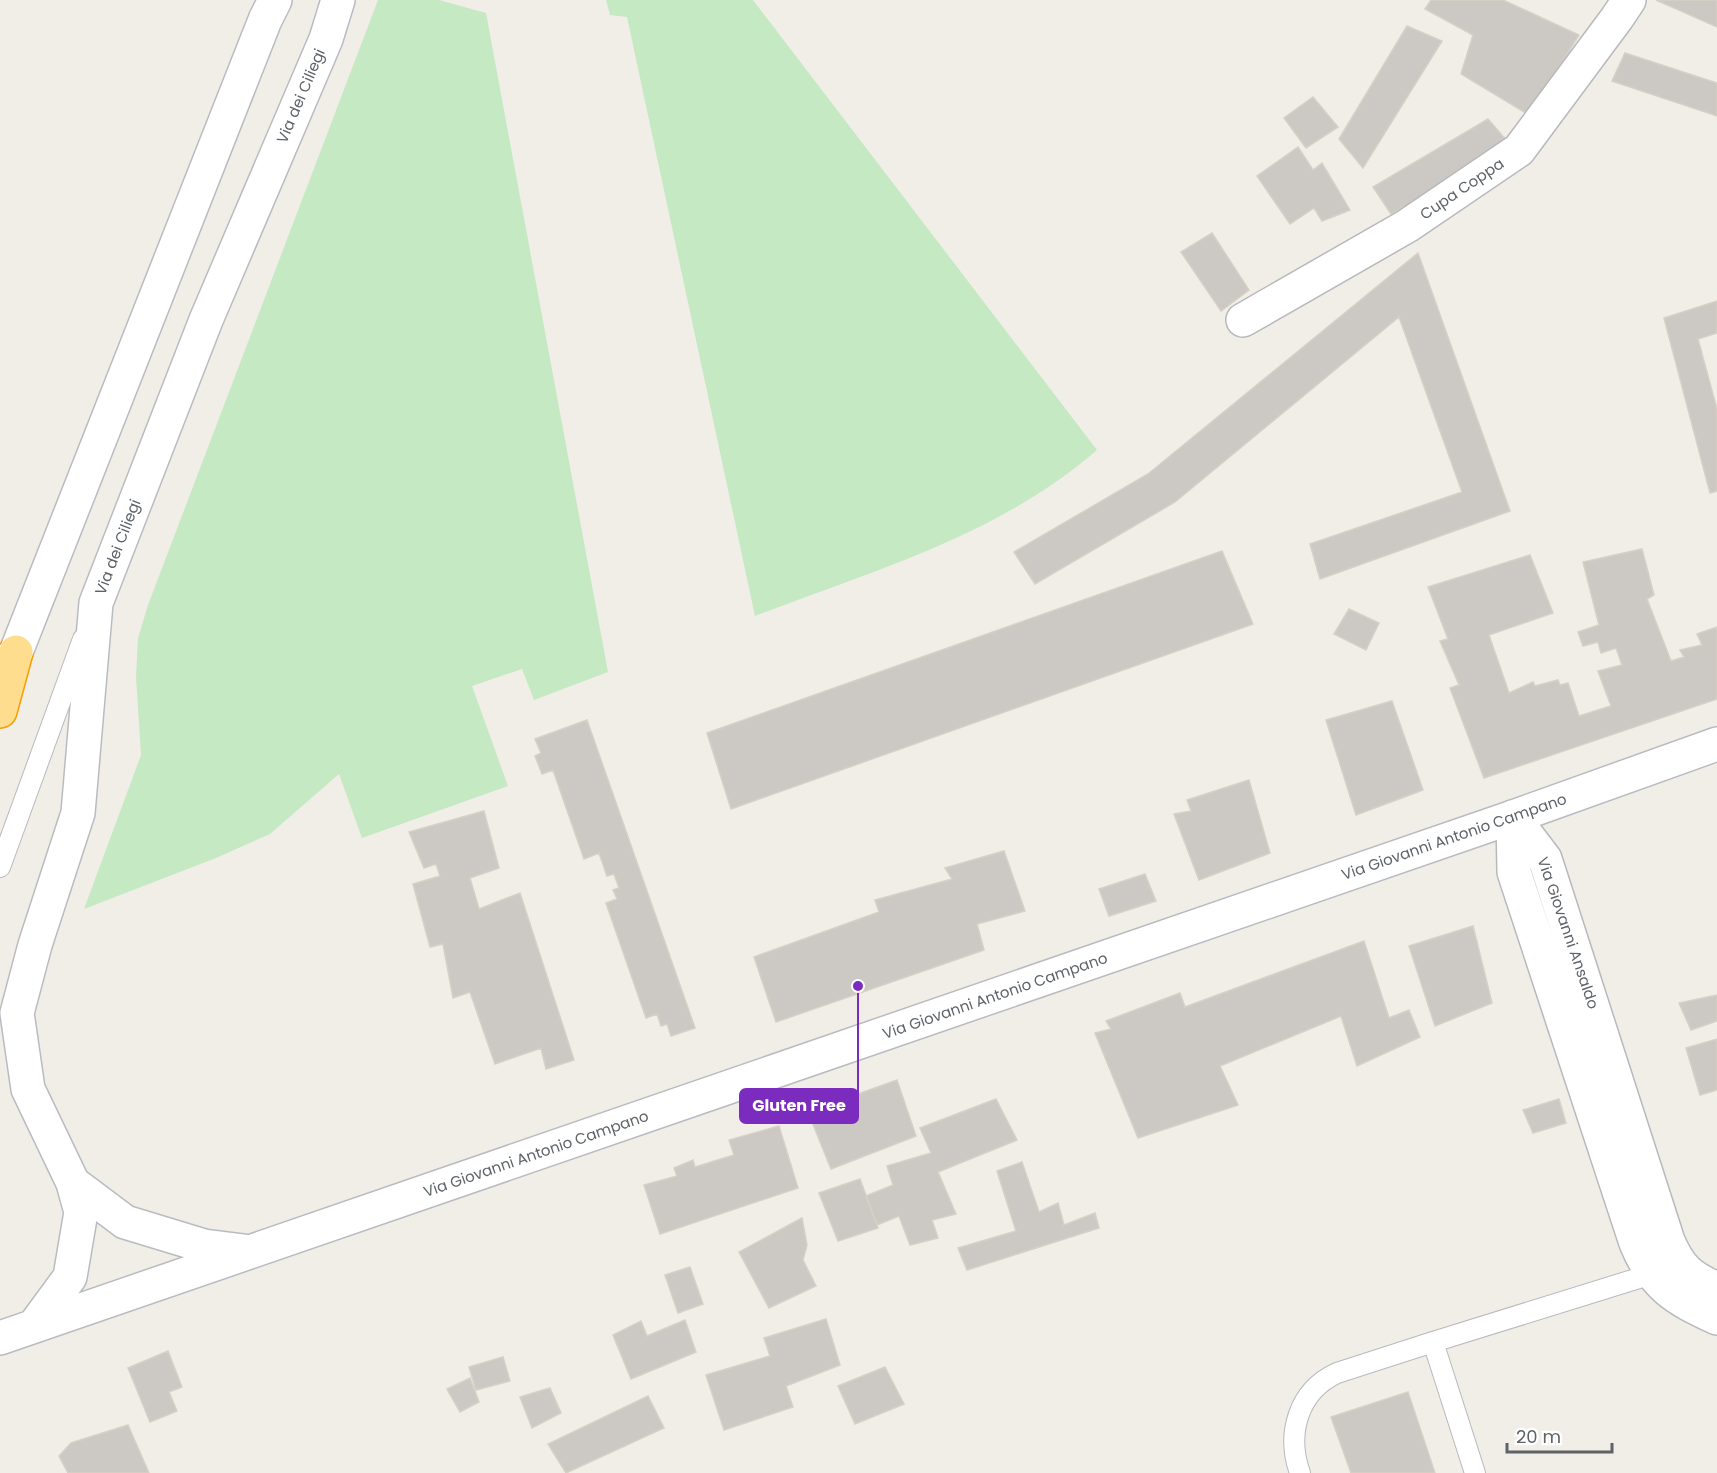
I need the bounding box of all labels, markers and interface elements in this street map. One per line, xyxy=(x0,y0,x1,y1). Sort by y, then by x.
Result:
street label: Via dei Ciliegi xyxy=(271,45,330,146)
street label: Cupa Coppa xyxy=(1416,153,1508,224)
street label: Via dei Ciliegi xyxy=(90,496,145,598)
street label: Via Giovanni Antonio Campano xyxy=(1339,788,1569,885)
street label: Via Giovanni Ansaldo xyxy=(1533,854,1604,1012)
street label: Via Giovanni Antonio Campano xyxy=(880,947,1110,1044)
callout: Gluten Free xyxy=(740,1089,858,1123)
text: Gluten Free xyxy=(752,1094,846,1117)
street label: Via Giovanni Antonio Campano xyxy=(421,1105,651,1202)
scale bar xyxy=(1507,1416,1612,1454)
text: 20 m xyxy=(1516,1424,1561,1449)

